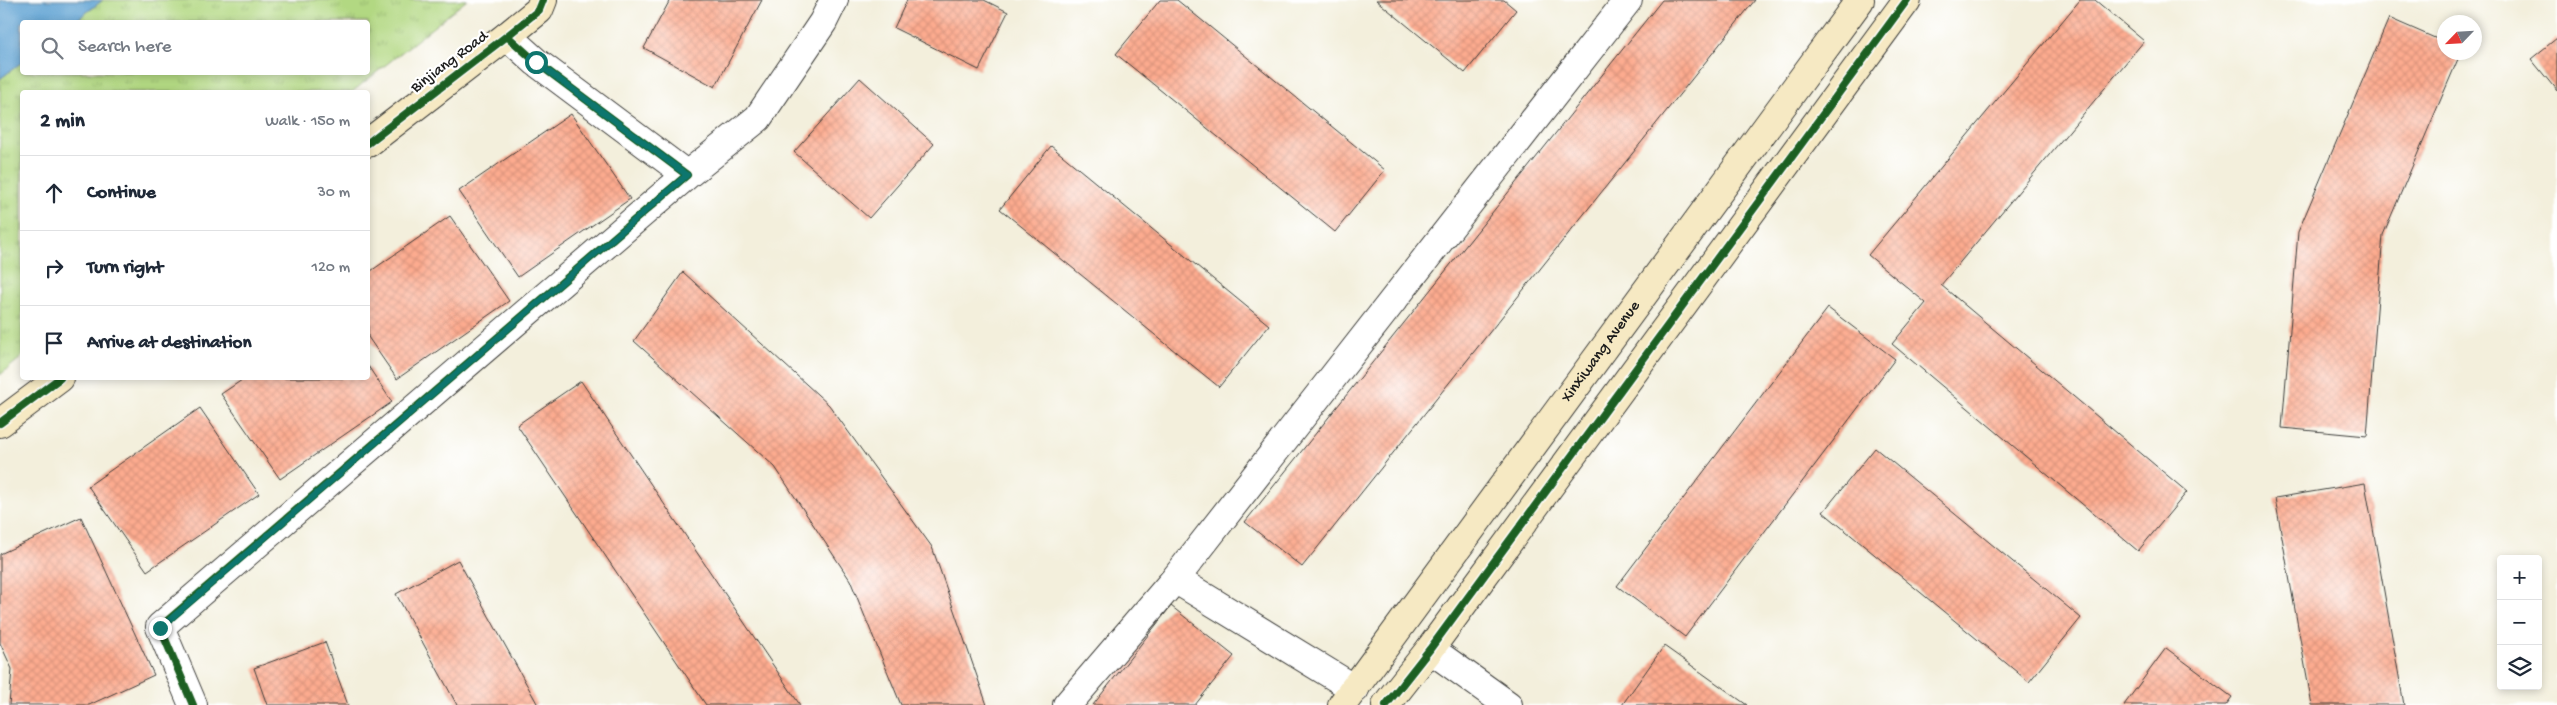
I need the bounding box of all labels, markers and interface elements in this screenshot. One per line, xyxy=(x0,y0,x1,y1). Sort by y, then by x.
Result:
north arrow xyxy=(2437,15,2482,60)
search box xyxy=(20,20,370,75)
street label: Binjiang Road xyxy=(407,27,494,99)
icon: search xyxy=(38,34,66,62)
text: Search here xyxy=(78,36,172,59)
route start xyxy=(525,51,548,74)
text: 2 min xyxy=(40,110,85,135)
text: Walk · 150 m xyxy=(265,113,350,132)
icon: ahead xyxy=(40,179,68,207)
text: Continue xyxy=(87,182,156,205)
text: 30 m xyxy=(317,184,350,203)
icon: right xyxy=(40,254,68,282)
text: Turn right xyxy=(87,257,163,280)
text: 120 m xyxy=(311,259,350,278)
street label: Xinxiwang Avenue xyxy=(1557,297,1645,407)
icon: arrive xyxy=(40,329,68,357)
text: Arrive at destination xyxy=(87,332,251,355)
map controls xyxy=(2497,555,2542,690)
button: + xyxy=(2497,555,2542,600)
button: − xyxy=(2497,600,2542,645)
route end xyxy=(149,617,172,640)
button: layers xyxy=(2497,645,2542,690)

